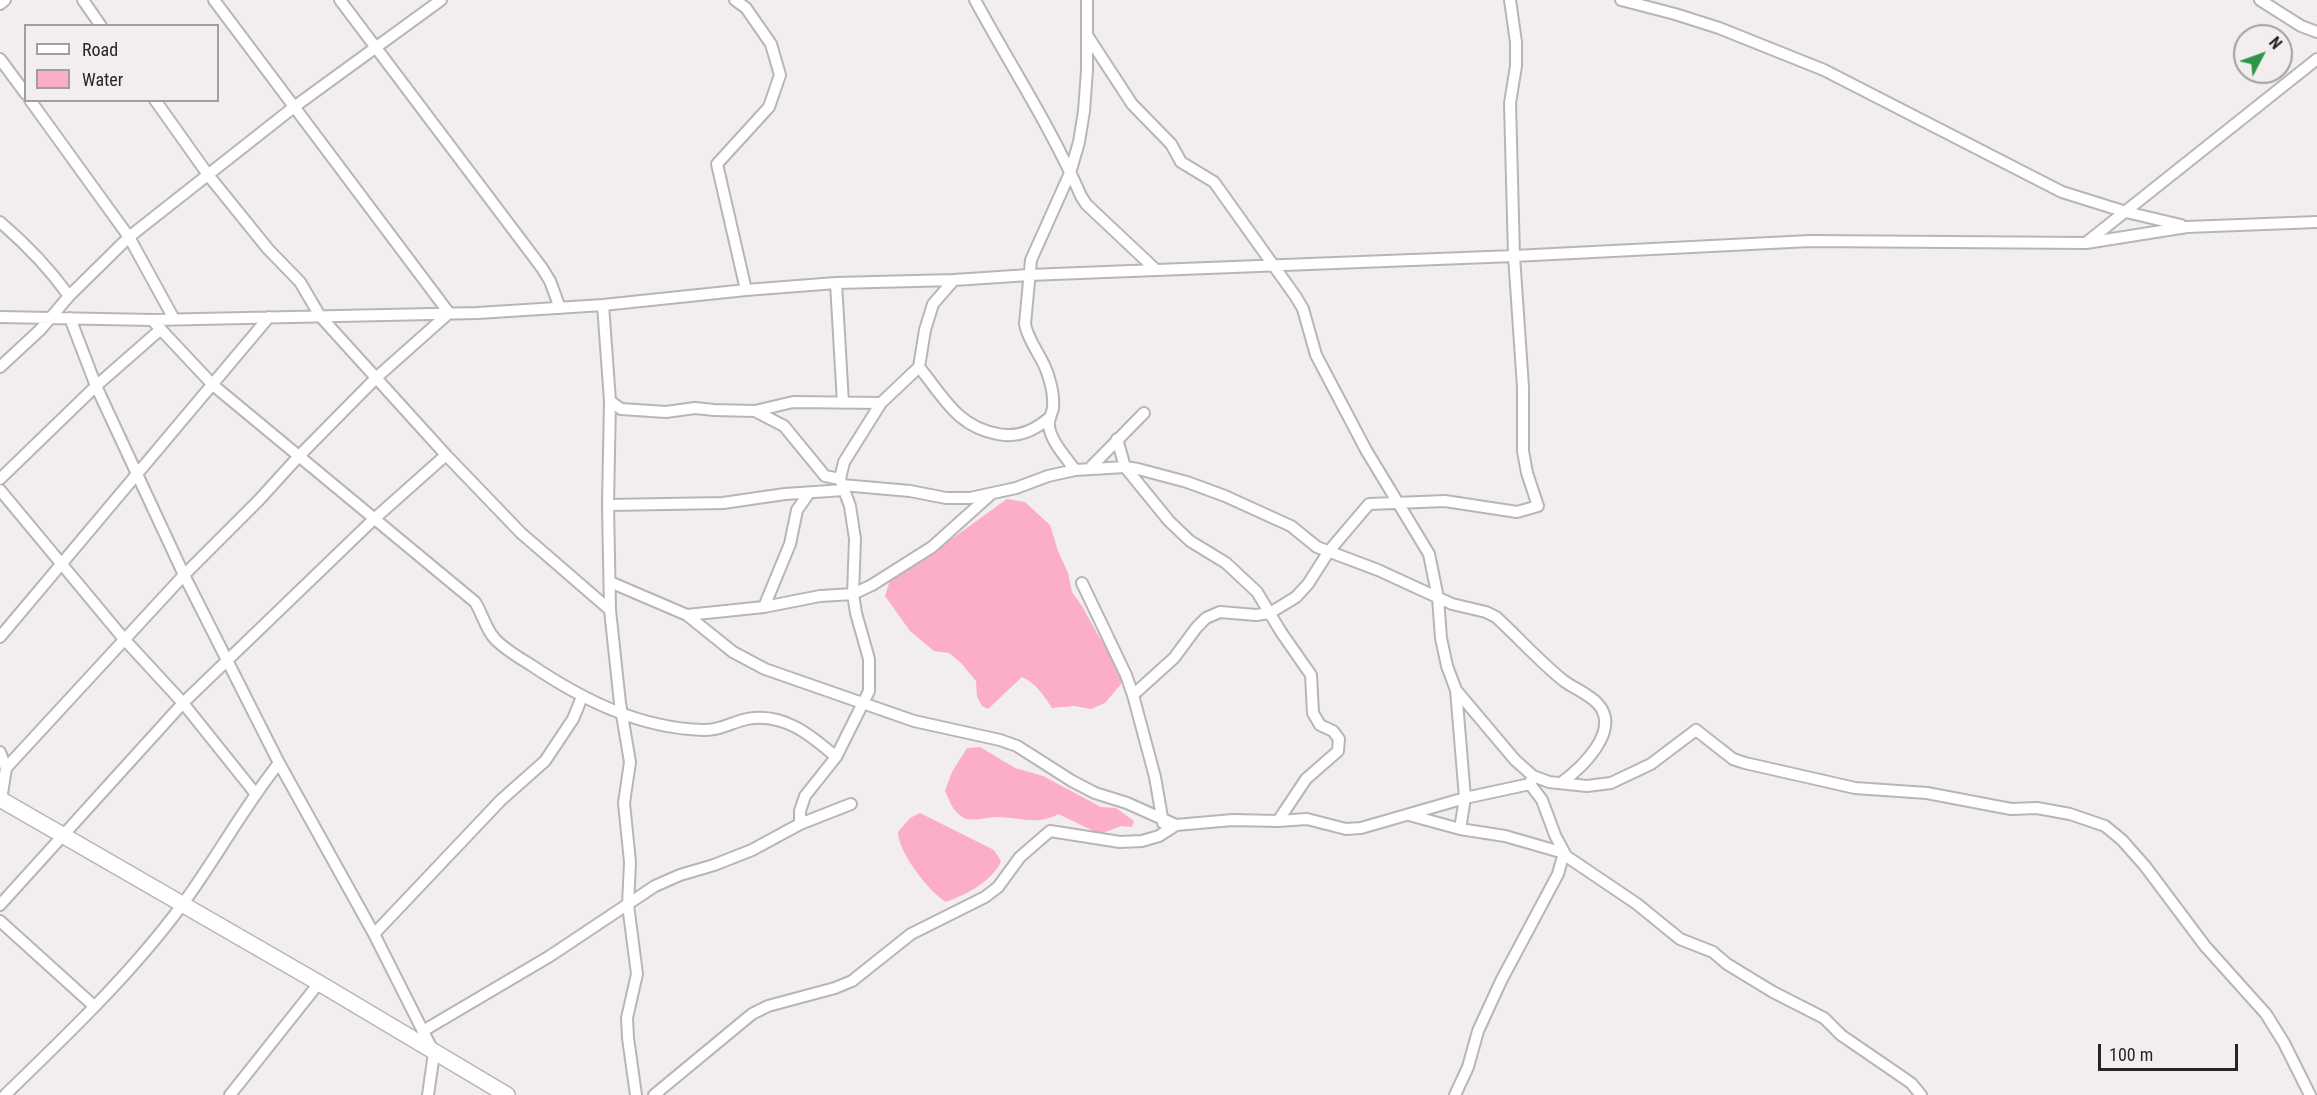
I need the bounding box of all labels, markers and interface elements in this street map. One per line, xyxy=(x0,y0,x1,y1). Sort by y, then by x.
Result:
legend xyxy=(24,24,219,102)
north arrow xyxy=(2233,24,2293,84)
text: N xyxy=(2265,33,2286,53)
text: Road xyxy=(82,39,118,60)
text: Water xyxy=(82,69,123,90)
scale bar xyxy=(2101,1032,2240,1070)
text: 100 m xyxy=(2109,1044,2153,1065)

